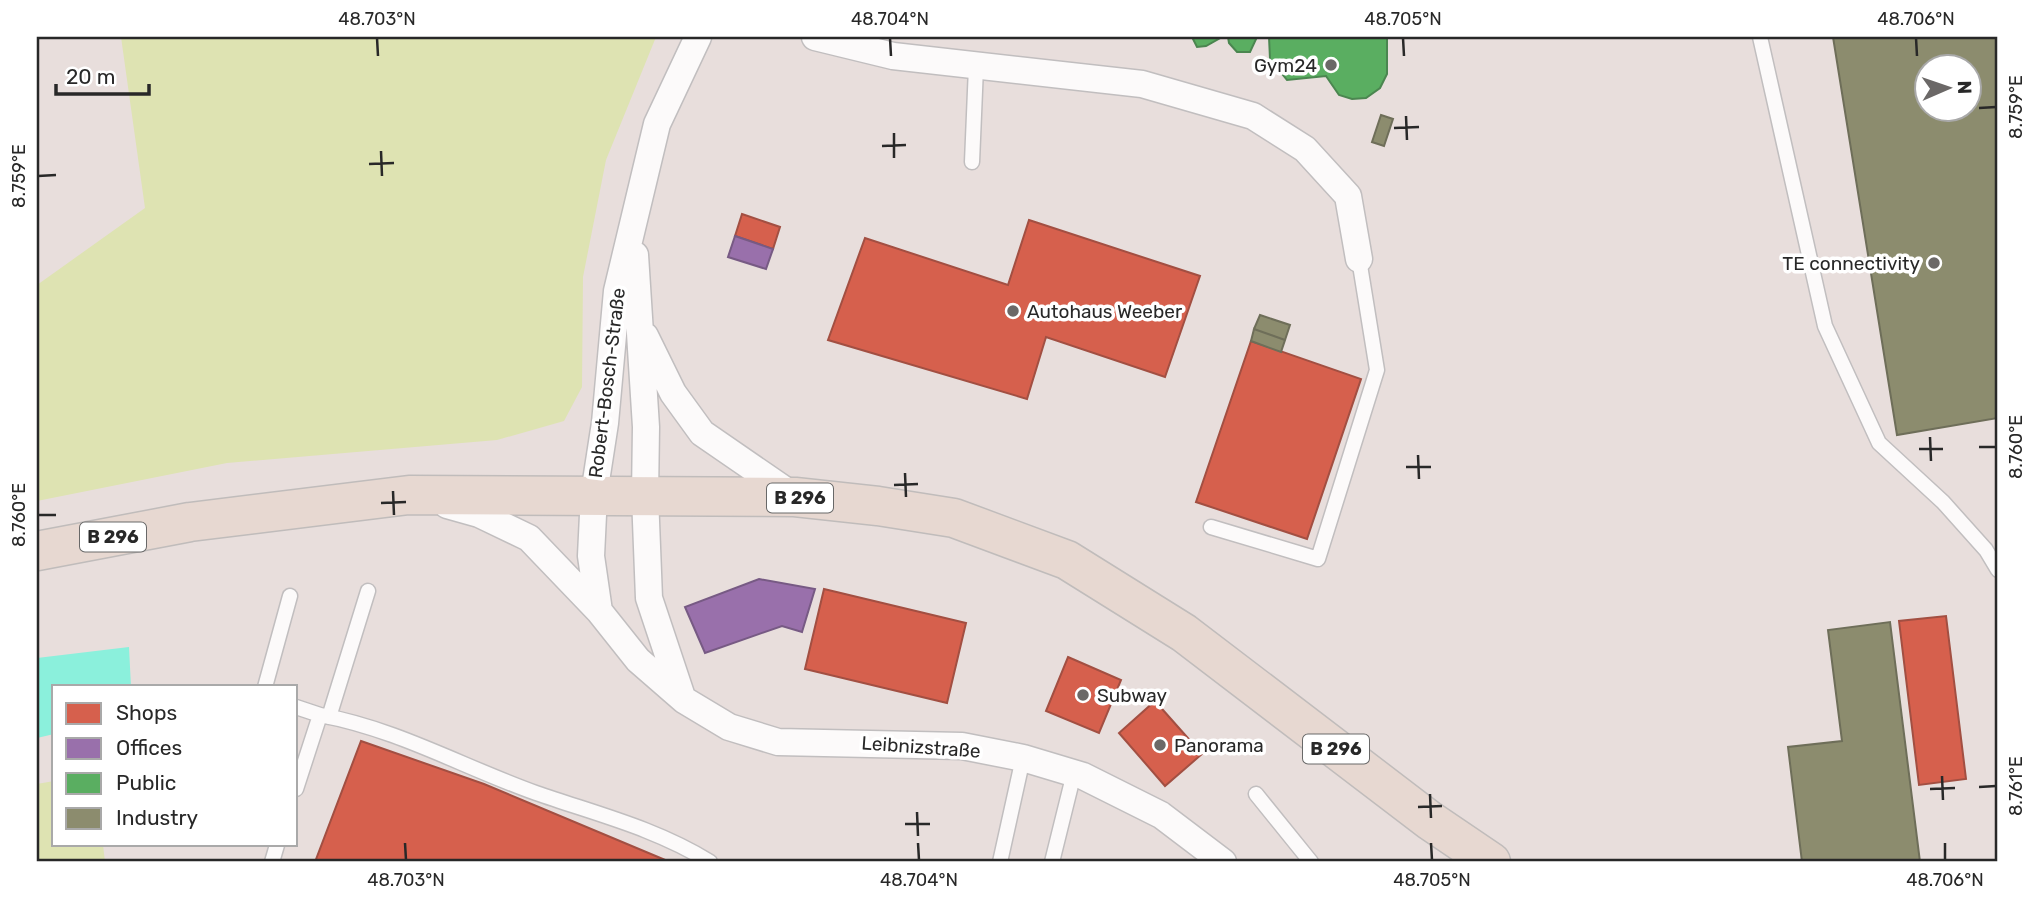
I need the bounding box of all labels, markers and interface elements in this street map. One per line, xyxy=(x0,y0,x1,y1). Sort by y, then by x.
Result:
text: 48.703°N xyxy=(338,8,416,30)
text: 48.704°N xyxy=(851,8,929,30)
text: 48.705°N xyxy=(1364,8,1442,30)
text: 48.706°N xyxy=(1877,8,1955,30)
scale bar xyxy=(56,52,149,96)
north arrow xyxy=(1912,52,1982,122)
place label: Gym24 xyxy=(1254,54,1317,77)
marker: Gym24 xyxy=(1323,57,1339,73)
text: 20 m xyxy=(66,64,115,89)
text: 8.759°E xyxy=(2005,75,2027,139)
text: N xyxy=(1953,80,1976,95)
text: 8.759°E xyxy=(8,144,30,208)
place label: TE connectivity xyxy=(1782,252,1920,275)
marker: TE connectivity xyxy=(1926,255,1942,271)
street label: Robert-Bosch-Straße xyxy=(584,287,630,479)
place label: Autohaus Weeber xyxy=(1027,300,1183,323)
marker: Autohaus Weeber xyxy=(1005,303,1021,319)
text: 8.760°E xyxy=(2005,415,2027,479)
text: 8.760°E xyxy=(8,483,30,547)
road number: B 296 xyxy=(767,484,833,512)
road number: B 296 xyxy=(80,522,146,552)
place label: Subway xyxy=(1097,684,1167,707)
legend xyxy=(52,685,298,846)
marker: Subway xyxy=(1075,687,1091,703)
text: Shops xyxy=(116,700,177,725)
street label: Leibnizstraße xyxy=(861,731,981,763)
place label: Panorama xyxy=(1174,734,1264,757)
road number: B 296 xyxy=(1303,734,1369,764)
text: Offices xyxy=(116,735,182,760)
marker: Panorama xyxy=(1152,737,1168,753)
text: 8.761°E xyxy=(2005,756,2027,816)
text: Public xyxy=(116,770,176,795)
text: Industry xyxy=(116,805,198,830)
text: 48.703°N xyxy=(367,869,445,891)
text: 48.704°N xyxy=(880,869,958,891)
text: 48.705°N xyxy=(1393,869,1471,891)
text: 48.706°N xyxy=(1906,869,1984,891)

